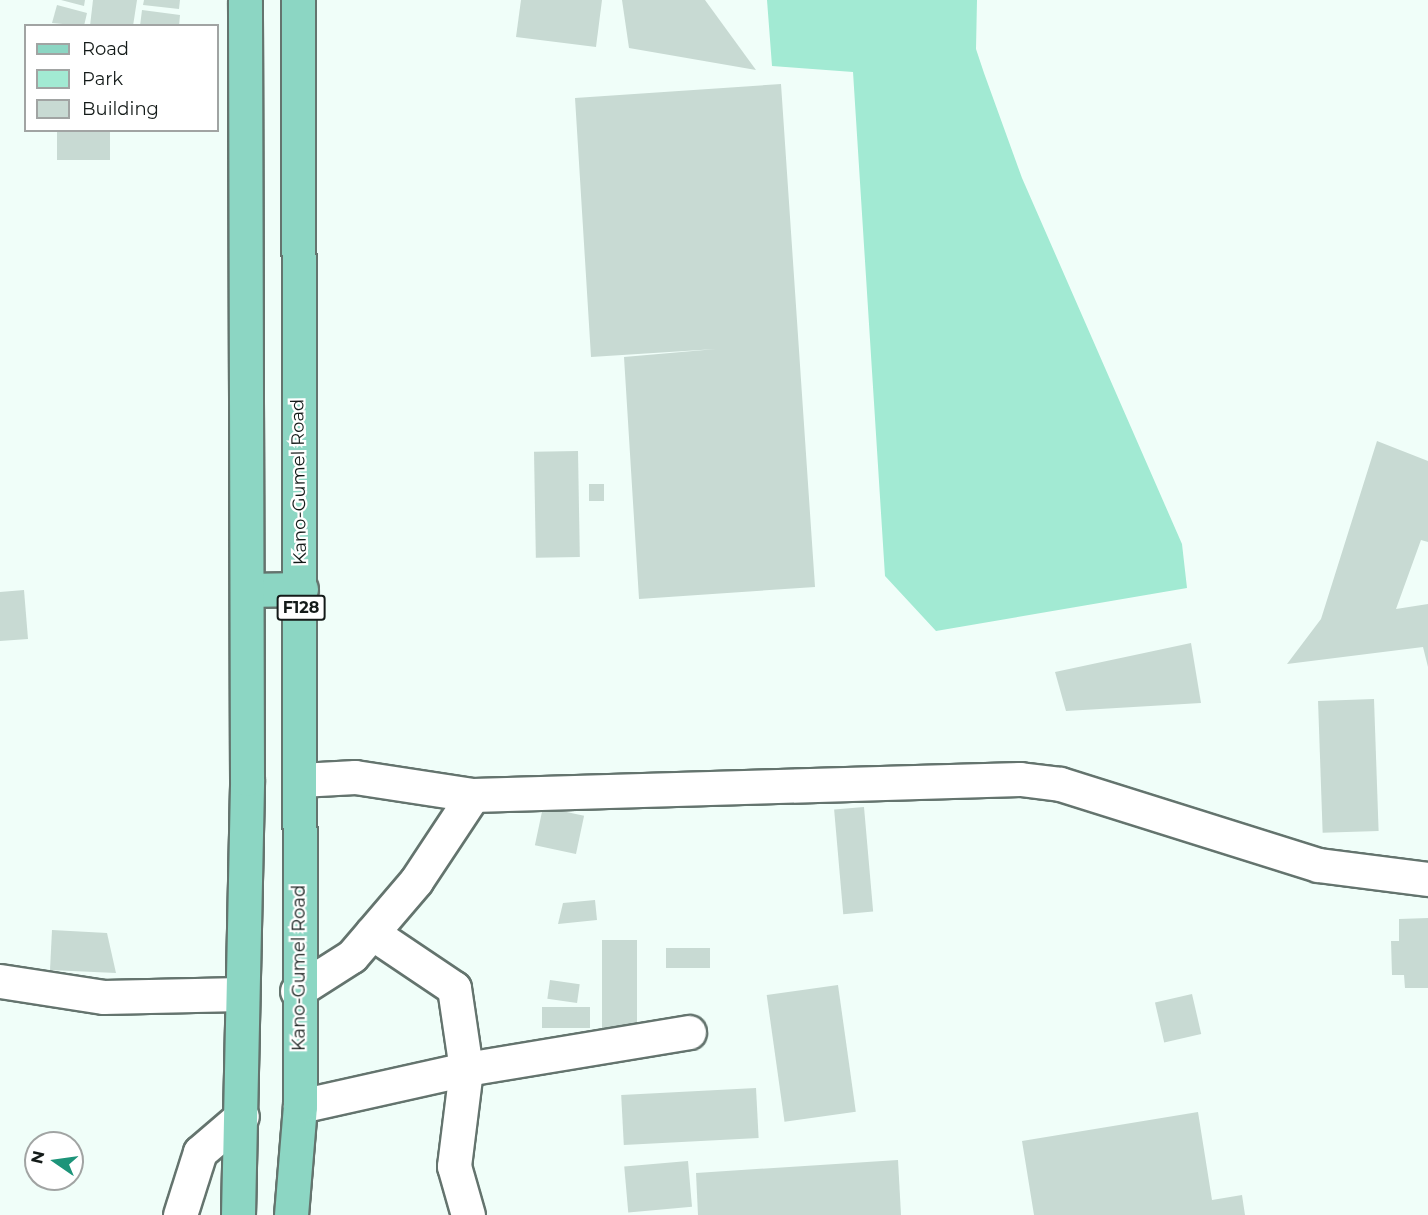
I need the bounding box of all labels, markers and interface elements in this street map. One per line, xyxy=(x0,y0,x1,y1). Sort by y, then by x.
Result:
legend xyxy=(24,24,219,132)
text: Road xyxy=(82,38,129,60)
text: Park xyxy=(82,68,123,90)
text: Building xyxy=(82,98,159,120)
street label: Kano-Gumel Road xyxy=(287,399,311,565)
road number: F128 xyxy=(276,595,326,621)
street label: Kano-Gumel Road xyxy=(288,885,310,1051)
north arrow xyxy=(24,1131,84,1191)
text: N xyxy=(27,1149,49,1166)

